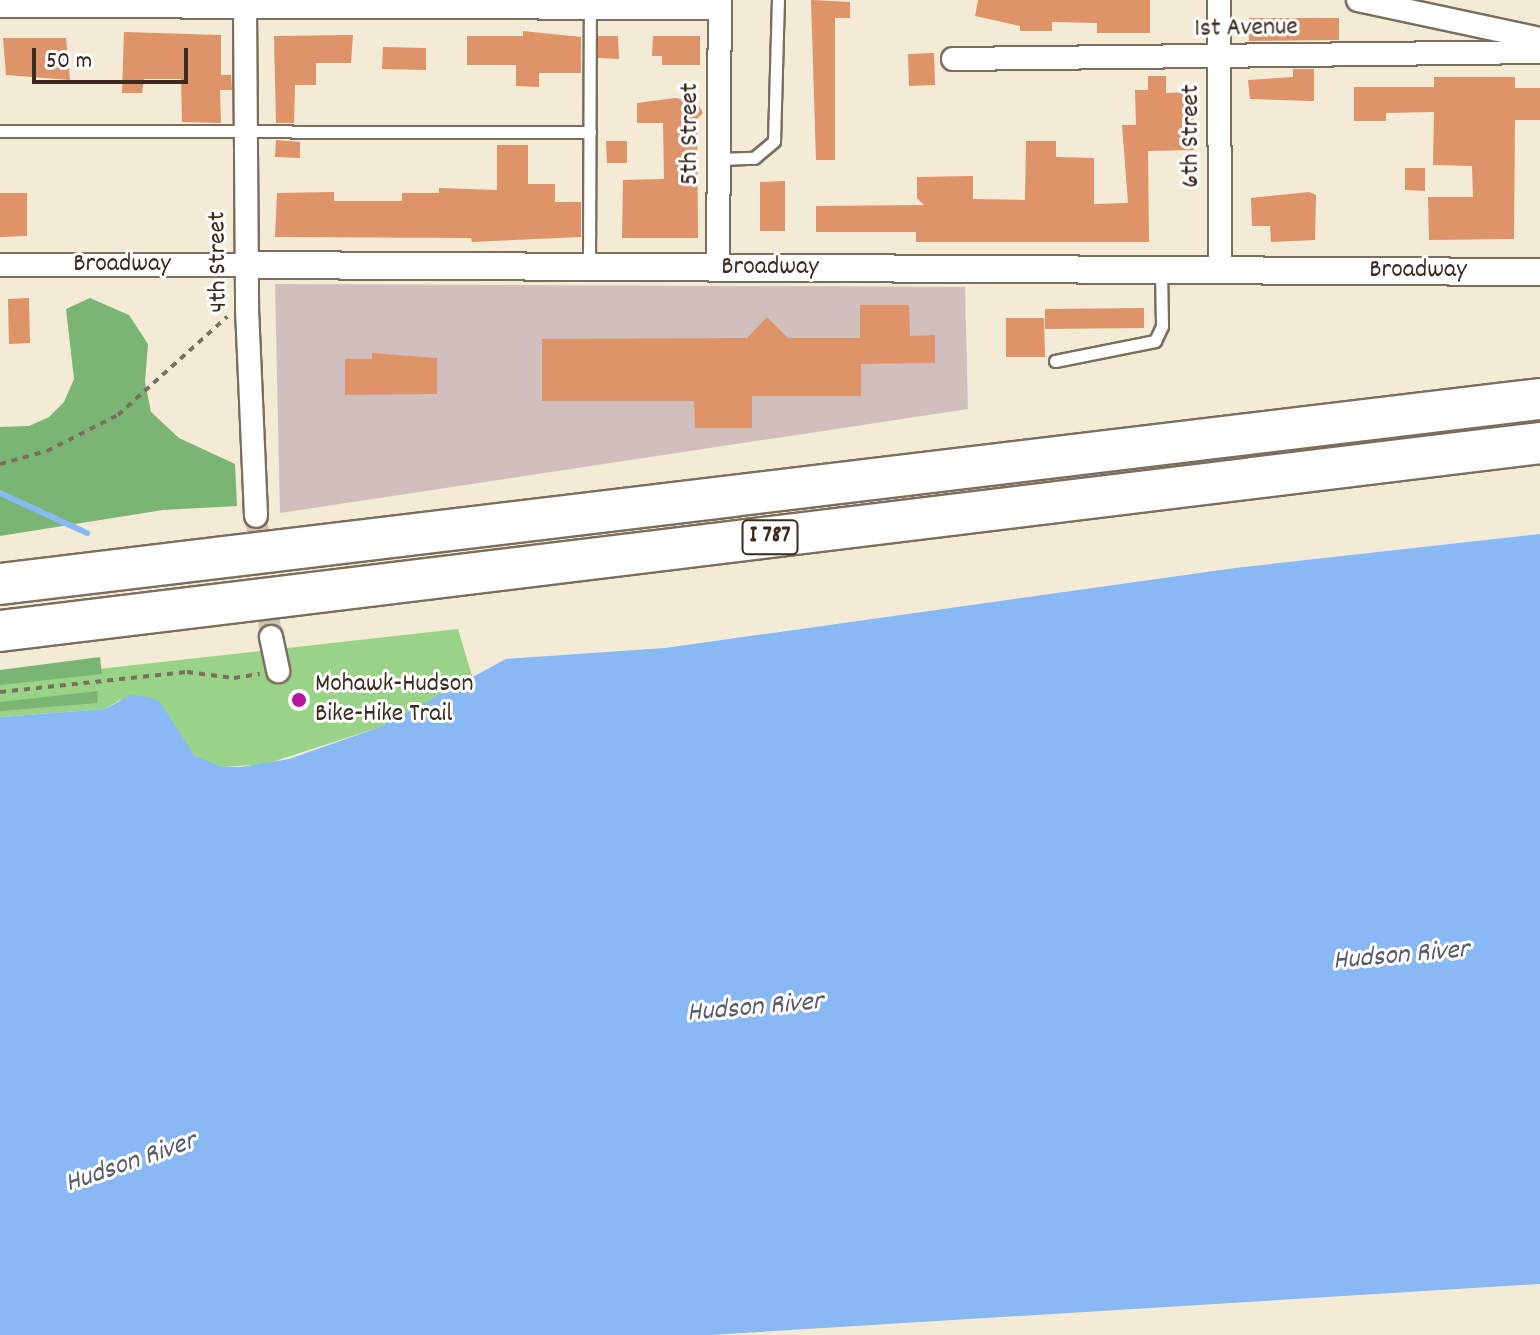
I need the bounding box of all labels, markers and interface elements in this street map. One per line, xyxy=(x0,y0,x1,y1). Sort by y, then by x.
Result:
street label: 1st Avenue xyxy=(1194,13,1298,45)
scale bar xyxy=(36,32,192,82)
text: 50 m xyxy=(46,45,92,79)
street label: 5th Street xyxy=(675,83,707,185)
street label: 6th Street xyxy=(1176,84,1208,188)
street label: 4th Street xyxy=(203,211,235,313)
street label: Broadway xyxy=(73,249,171,281)
street label: Broadway xyxy=(721,252,819,284)
street label: Broadway xyxy=(1369,255,1467,287)
road number: I 787 xyxy=(740,517,800,557)
place label: Mohawk-Hudson Bike-Hike Trail xyxy=(315,669,473,730)
marker: Mohawk-Hudson Bike-Hike Trail xyxy=(290,691,308,709)
water label: Hudson River xyxy=(1332,934,1470,980)
water label: Hudson River xyxy=(686,986,824,1032)
water label: Hudson River xyxy=(61,1126,201,1202)

